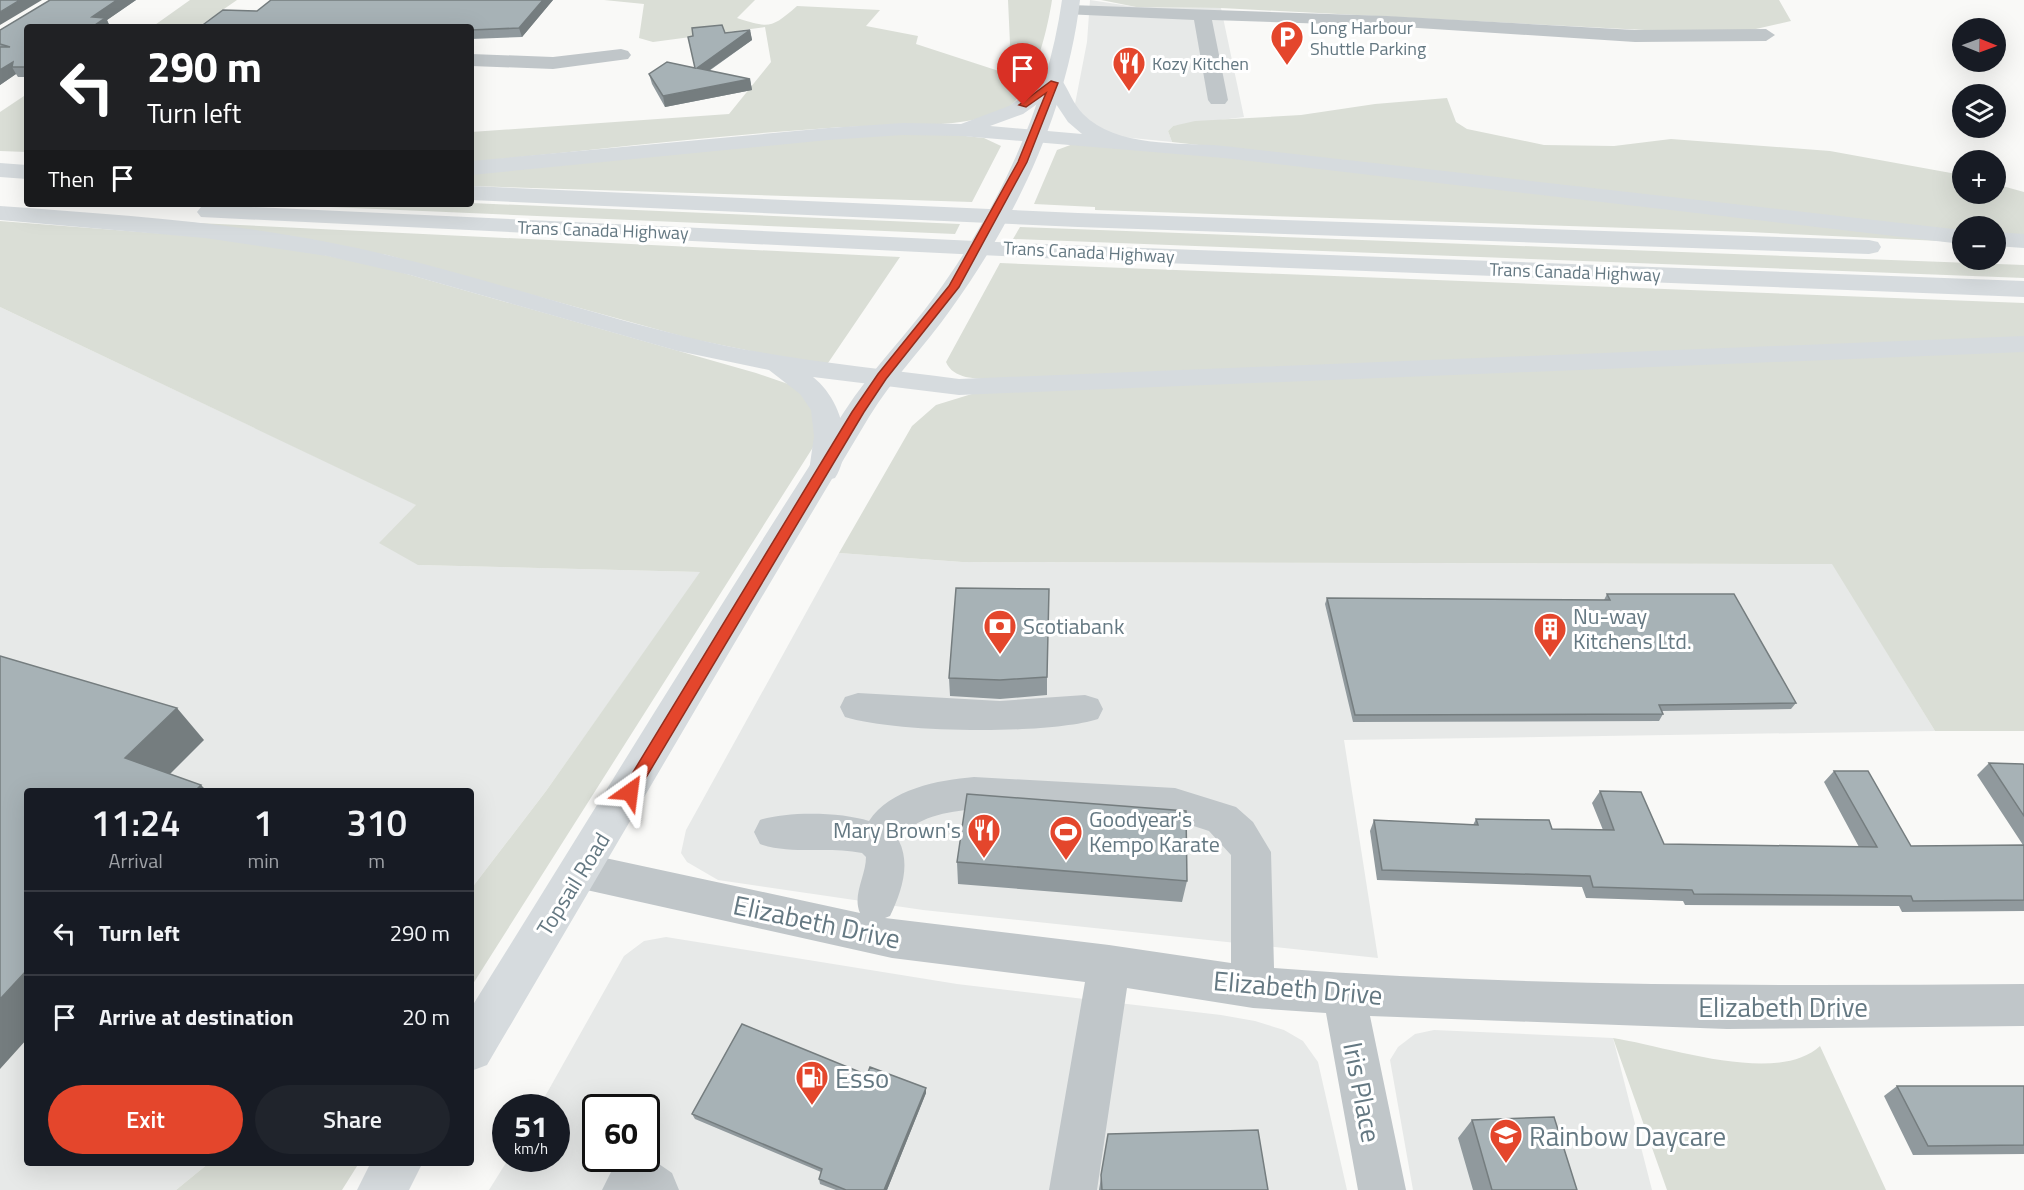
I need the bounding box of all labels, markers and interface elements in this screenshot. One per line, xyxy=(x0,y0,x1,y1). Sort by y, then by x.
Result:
place label: Long Harbour Shuttle Parking xyxy=(1310,14,1426,62)
north arrow xyxy=(1952,18,2006,72)
map controls xyxy=(1952,18,2006,270)
parking icon: Long Harbour Shuttle Parking xyxy=(1269,19,1305,66)
text: 290 m xyxy=(147,34,262,98)
pin xyxy=(997,43,1048,105)
restaurant icon: Kozy Kitchen xyxy=(1111,45,1147,92)
icon: left xyxy=(48,48,126,126)
place label: Kozy Kitchen xyxy=(1152,50,1249,77)
icon: arrive xyxy=(1006,52,1039,85)
button: layers xyxy=(1952,84,2006,138)
text: Turn left xyxy=(147,92,241,133)
button: + xyxy=(1952,150,2006,204)
text: Then xyxy=(48,162,94,196)
icon: arrive xyxy=(106,162,139,195)
street label: Trans Canada Highway xyxy=(517,214,689,246)
button: − xyxy=(1952,216,2006,270)
street label: Trans Canada Highway xyxy=(1003,234,1176,270)
street label: Trans Canada Highway xyxy=(1489,256,1661,288)
place label: Nu-way Kitchens Ltd. xyxy=(1573,599,1692,658)
bank icon: Scotiabank xyxy=(982,608,1018,655)
place label: Scotiabank xyxy=(1023,609,1125,643)
building icon: Nu-way Kitchens Ltd. xyxy=(1532,611,1568,658)
position arrow xyxy=(598,760,662,824)
text: 11:24 xyxy=(91,795,180,850)
text: 1 xyxy=(253,795,273,850)
text: 310 xyxy=(346,795,407,850)
place label: Goodyear's Kempo Karate xyxy=(1089,802,1220,861)
restaurant icon: Mary Brown's xyxy=(966,812,1002,859)
place label: Mary Brown's xyxy=(833,813,961,847)
sports icon: Goodyear's Kempo Karate xyxy=(1048,814,1084,861)
street label: Topsail Road xyxy=(528,826,618,942)
text: Arrival xyxy=(109,845,163,876)
text: min xyxy=(247,845,279,876)
text: m xyxy=(368,845,385,876)
street label: Elizabeth Drive xyxy=(730,883,904,959)
text: Turn left xyxy=(99,916,180,950)
text: 290 m xyxy=(390,916,450,950)
icon: left xyxy=(48,917,81,950)
street label: Elizabeth Drive xyxy=(1212,959,1384,1015)
street label: Elizabeth Drive xyxy=(1698,986,1868,1027)
text: Arrive at destination xyxy=(99,1000,294,1034)
text: 20 m xyxy=(402,1000,450,1034)
icon: arrive xyxy=(48,1001,81,1034)
street label: Iris Place xyxy=(1333,1038,1393,1146)
place label: Esso xyxy=(835,1057,889,1098)
fuel station icon: Esso xyxy=(794,1059,830,1106)
button: Exit xyxy=(48,1085,243,1154)
button: Share xyxy=(255,1085,450,1154)
speed limit sign: 60 xyxy=(582,1094,660,1172)
text: 51 xyxy=(514,1103,548,1149)
place label: Rainbow Daycare xyxy=(1529,1115,1726,1156)
school or university icon: Rainbow Daycare xyxy=(1488,1117,1524,1164)
text: km/h xyxy=(514,1137,548,1160)

